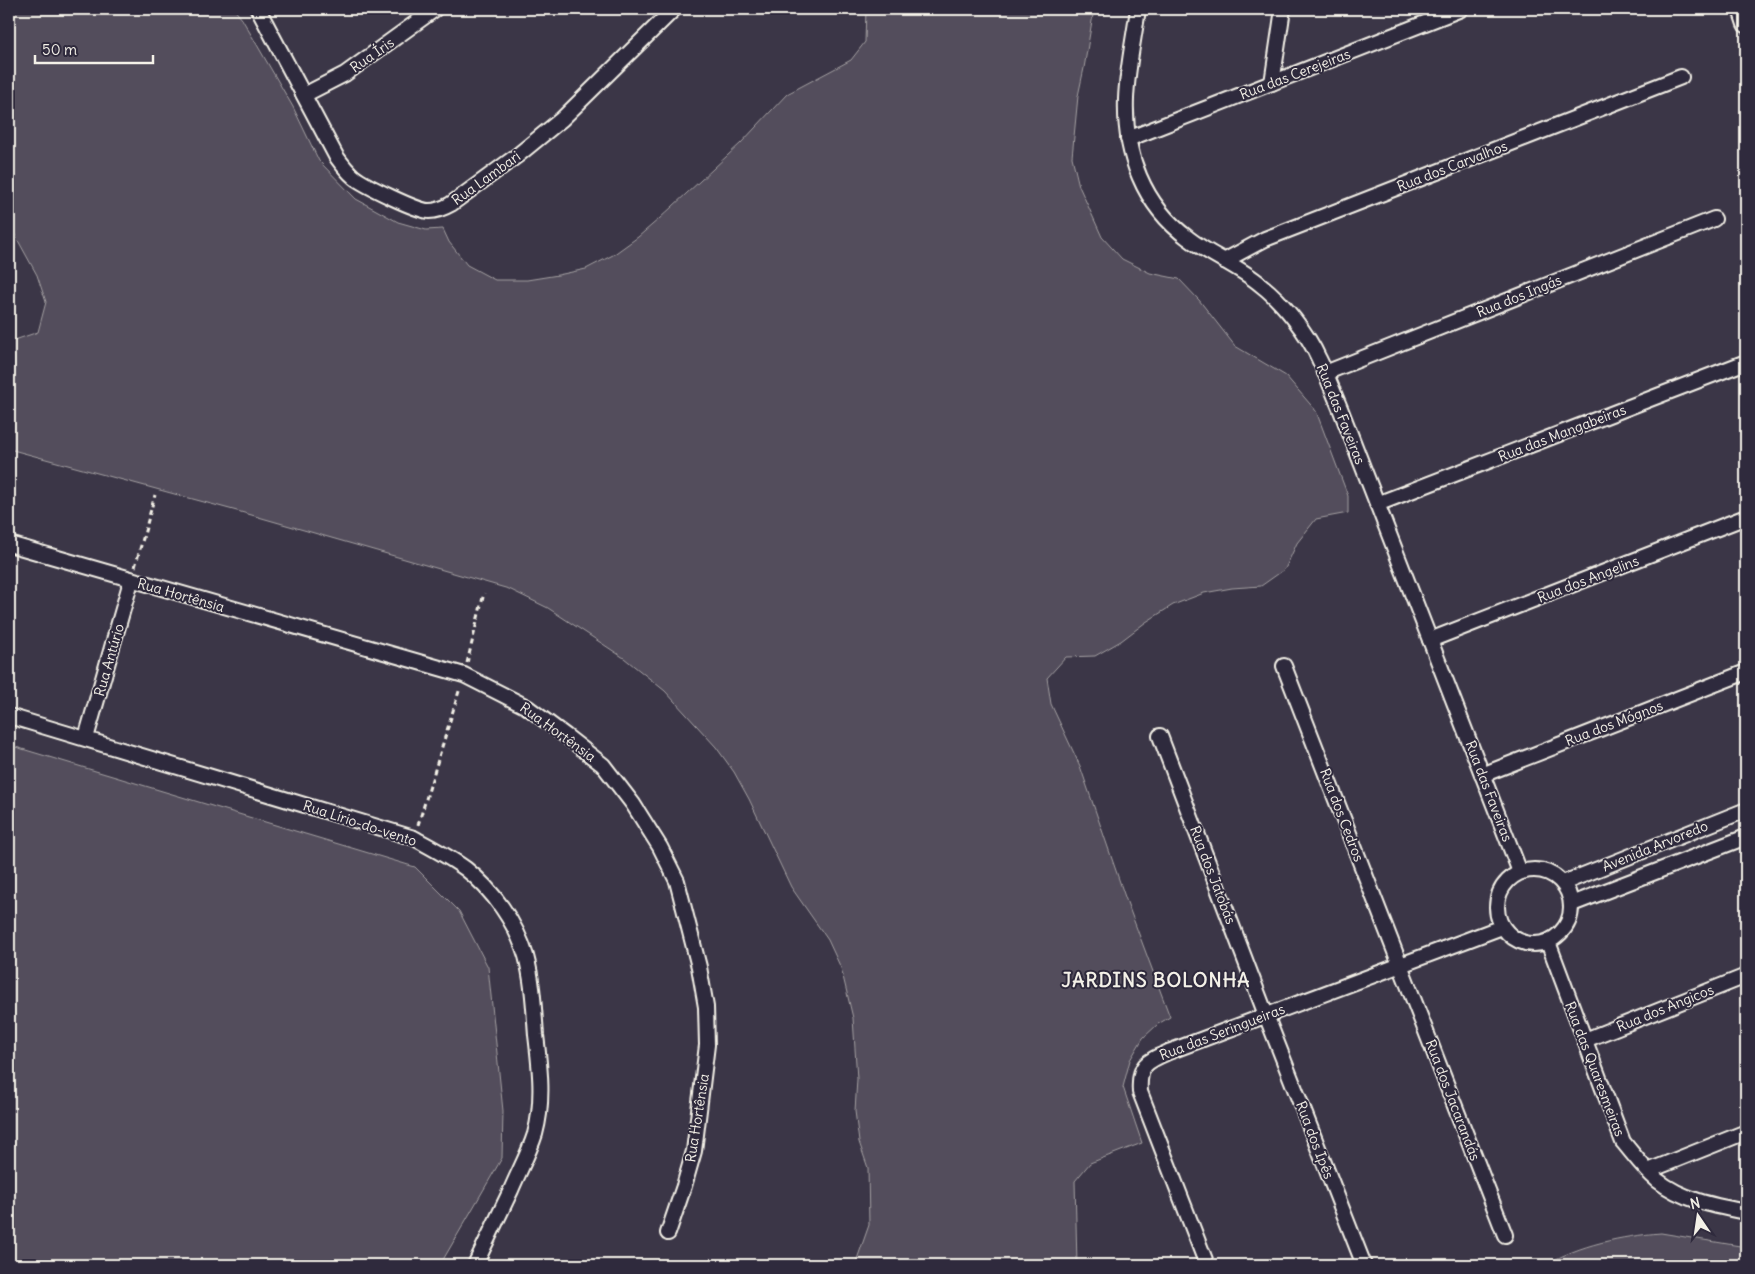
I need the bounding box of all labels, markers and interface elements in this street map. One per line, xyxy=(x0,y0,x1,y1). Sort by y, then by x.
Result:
scale bar xyxy=(35,32,152,64)
street label: Rua Íris xyxy=(347,33,397,77)
text: 50 m xyxy=(42,40,77,59)
street label: Rua das Cerejeiras xyxy=(1237,45,1353,103)
street label: Rua dos Carvalhos xyxy=(1394,137,1510,195)
street label: Rua Lambari xyxy=(448,147,524,209)
street label: Rua dos Ingás xyxy=(1474,271,1564,321)
street label: Rua das Faveiras xyxy=(1313,361,1369,467)
street label: Rua das Mangabeiras xyxy=(1495,400,1629,466)
street label: Rua dos Angelins xyxy=(1535,551,1641,607)
street label: Rua Hortênsia xyxy=(135,574,227,616)
street label: Rua Antúrio xyxy=(90,621,128,698)
street label: Rua dos Mógnos xyxy=(1563,696,1665,750)
street label: Rua Hortênsia xyxy=(516,698,600,766)
street label: Rua das Faveiras xyxy=(1461,738,1517,844)
street label: Rua dos Cedros xyxy=(1316,766,1368,864)
street label: Rua Lírio-do-vento xyxy=(301,796,419,850)
street label: Avenida Arvoredo xyxy=(1600,817,1711,875)
street label: Rua dos Jatobás xyxy=(1186,823,1240,927)
district label: JARDINS BOLONHA xyxy=(1061,968,1251,992)
street label: Rua dos Angicos xyxy=(1614,980,1716,1036)
street label: Rua das Quaresmeiras xyxy=(1561,999,1629,1139)
street label: Rua das Seringueiras xyxy=(1157,1000,1287,1064)
street label: Rua dos Jacarandás xyxy=(1422,1037,1484,1163)
street label: Rua Hortênsia xyxy=(681,1072,713,1164)
street label: Rua dos Ipês xyxy=(1292,1099,1338,1181)
north arrow xyxy=(1672,1192,1722,1242)
text: N xyxy=(1688,1193,1702,1213)

